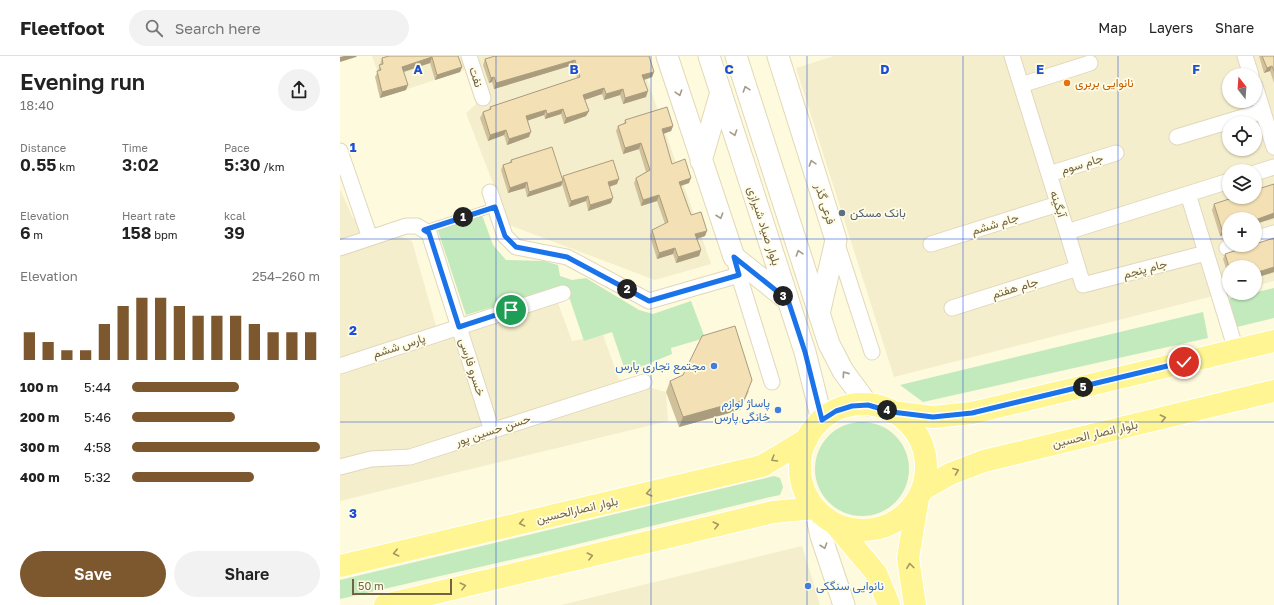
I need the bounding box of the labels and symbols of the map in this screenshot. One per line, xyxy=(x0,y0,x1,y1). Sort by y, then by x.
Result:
text: A xyxy=(413,61,423,77)
text: B xyxy=(569,61,579,77)
text: C xyxy=(724,61,734,77)
text: D xyxy=(880,61,890,77)
text: E xyxy=(1036,61,1044,77)
text: F xyxy=(1192,61,1200,77)
street label: نفت xyxy=(466,65,487,89)
north arrow xyxy=(1222,68,1262,108)
place label: نانوایی بربری xyxy=(1075,75,1134,91)
marker: نانوایی بربری xyxy=(1062,78,1072,88)
one-way arrow xyxy=(742,86,751,93)
one-way arrow xyxy=(674,89,683,96)
one-way arrow xyxy=(729,129,738,136)
text: 1 xyxy=(350,139,357,155)
street label: جام سوم xyxy=(1059,150,1105,178)
one-way arrow xyxy=(808,160,817,167)
street label: فرعی گذر xyxy=(811,181,839,226)
street label: بلوار صیاد شیرازی xyxy=(744,184,784,268)
street label: آبگینه xyxy=(1047,189,1070,220)
place label: بانک مسکن xyxy=(850,205,906,221)
pin: 1 xyxy=(453,207,473,227)
marker: بانک مسکن xyxy=(837,208,847,218)
street label: جام ششم xyxy=(969,209,1021,239)
one-way arrow xyxy=(715,213,724,220)
one-way arrow xyxy=(795,249,804,256)
street label: جام پنجم xyxy=(1121,255,1169,283)
street label: جام هفتم xyxy=(990,273,1040,303)
pin: 2 xyxy=(617,279,637,299)
pin: 3 xyxy=(773,286,793,306)
pin xyxy=(494,293,528,327)
text: 2 xyxy=(349,322,357,338)
street label: پارس ششم xyxy=(371,330,428,362)
street label: خسرو فارسی xyxy=(455,336,489,398)
pin xyxy=(1167,345,1201,379)
place label: مجتمع تجاری پارس xyxy=(615,358,706,375)
marker: مجتمع تجاری پارس xyxy=(709,361,719,371)
one-way arrow xyxy=(843,371,850,378)
pin: 5 xyxy=(1073,377,1093,397)
place label: پاساژ لوازم خانگی پارس xyxy=(714,395,770,425)
pin: 4 xyxy=(877,400,897,420)
marker: پاساژ لوازم خانگی پارس xyxy=(773,405,783,415)
street label: حسن حسین پور xyxy=(452,410,533,450)
one-way arrow xyxy=(1159,414,1166,423)
street label: بلوار انصار الحسین xyxy=(1051,416,1139,452)
one-way arrow xyxy=(771,454,778,462)
one-way arrow xyxy=(952,468,959,476)
one-way arrow xyxy=(646,488,653,497)
street label: بلوار انصارالحسین xyxy=(535,493,619,527)
text: 3 xyxy=(349,505,357,521)
one-way arrow xyxy=(519,518,526,527)
one-way arrow xyxy=(712,521,719,530)
one-way arrow xyxy=(820,542,828,549)
one-way arrow xyxy=(393,548,400,557)
one-way arrow xyxy=(587,552,593,560)
one-way arrow xyxy=(905,563,914,570)
scale bar xyxy=(352,577,452,596)
place label: نانوایی سنگکی xyxy=(816,578,884,594)
marker: نانوایی سنگکی xyxy=(803,581,813,591)
one-way arrow xyxy=(460,582,467,591)

